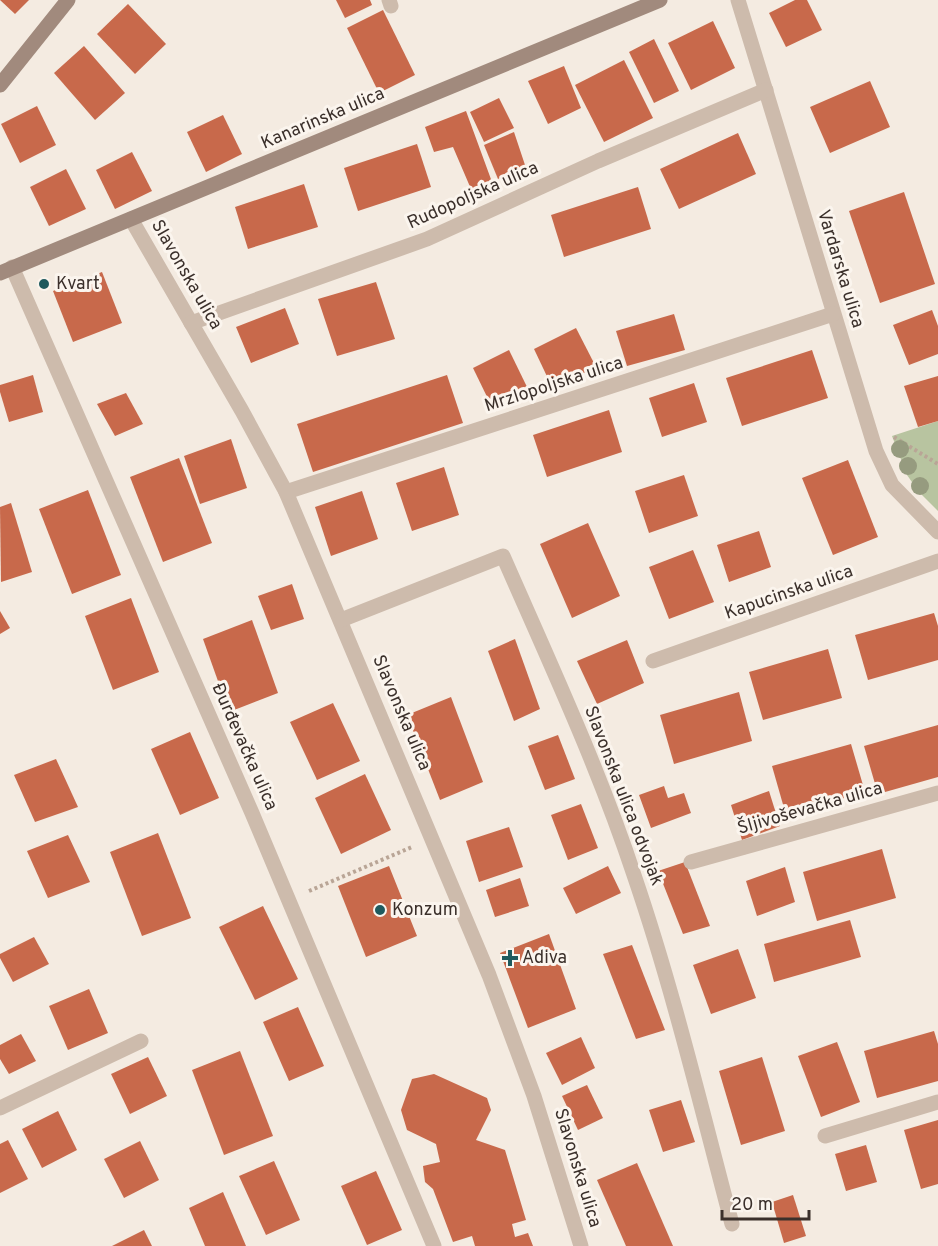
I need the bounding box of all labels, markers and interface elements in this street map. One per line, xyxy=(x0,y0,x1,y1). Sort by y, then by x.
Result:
street label: Kanarinska ulica xyxy=(258,83,388,155)
street label: Rudopoljska ulica xyxy=(404,157,542,235)
street label: Vardarska ulica xyxy=(811,207,869,331)
street label: Slavonska ulica xyxy=(145,216,227,334)
place label: Kvart xyxy=(56,273,100,296)
marker: Kvart xyxy=(37,277,51,291)
street label: Mrzlopoljska ulica xyxy=(482,352,626,418)
street label: Kapucinska ulica xyxy=(722,560,856,626)
street label: Slavonska ulica xyxy=(366,652,436,774)
street label: Đurđevačka ulica xyxy=(206,680,282,814)
street label: Slavonska ulica odvojak xyxy=(578,703,668,889)
street label: Šljivoševačka ulica xyxy=(734,775,885,841)
place label: Konzum xyxy=(392,899,458,922)
marker: Konzum xyxy=(373,903,387,917)
place label: Adiva xyxy=(522,947,567,970)
marker: Adiva xyxy=(503,951,517,965)
street label: Slavonska ulica xyxy=(548,1106,606,1230)
scale bar xyxy=(722,1183,809,1221)
text: 20 m xyxy=(731,1194,773,1217)

